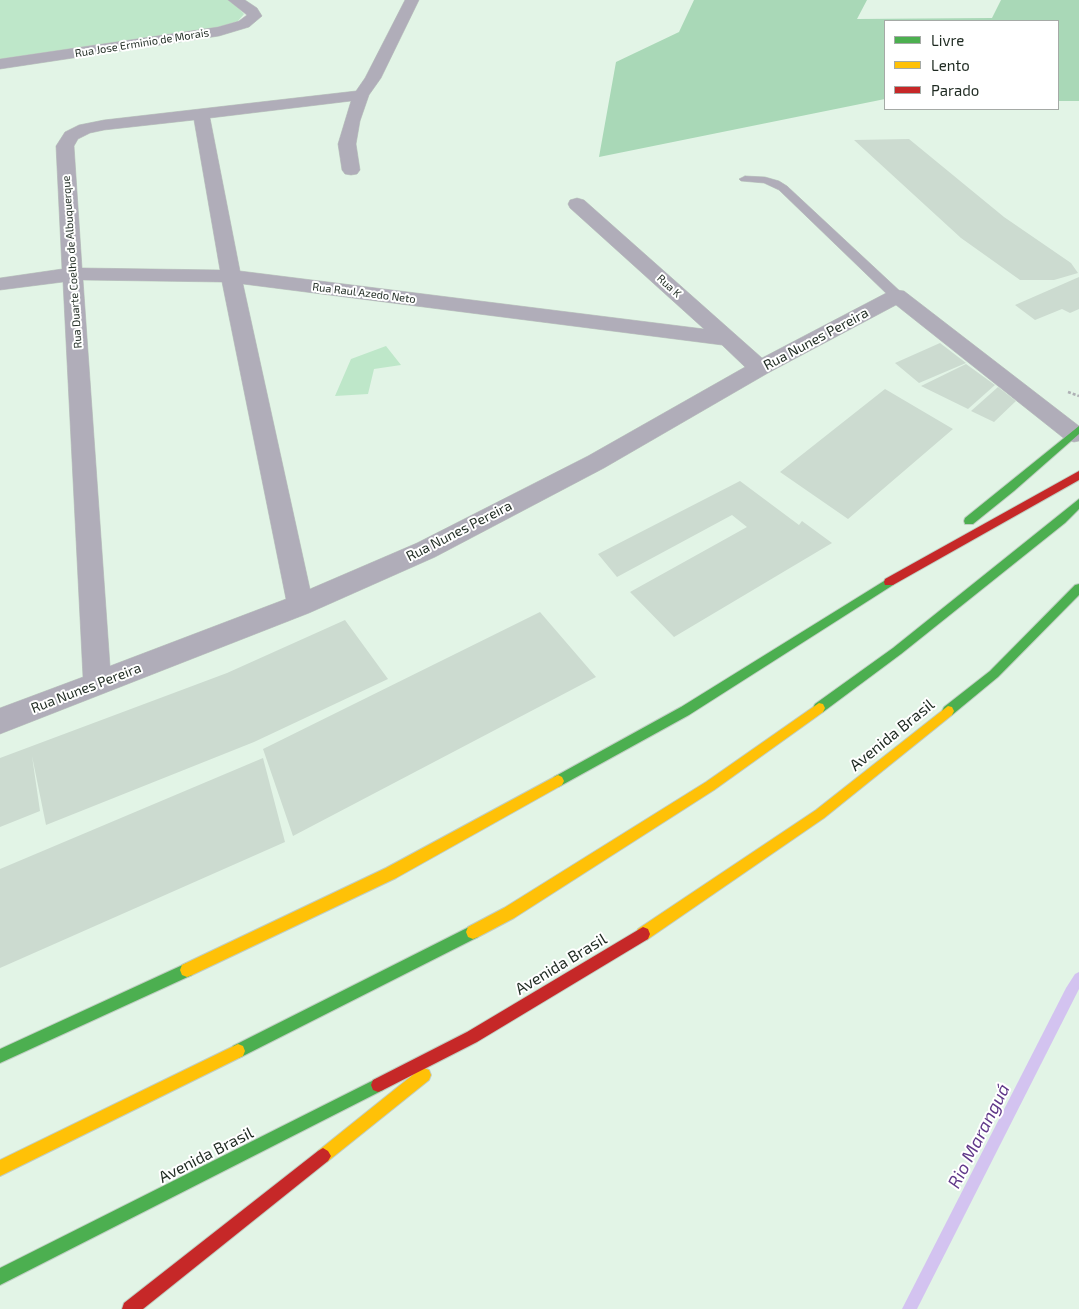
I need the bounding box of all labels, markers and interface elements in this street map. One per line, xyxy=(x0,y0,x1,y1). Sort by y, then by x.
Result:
legend xyxy=(884,20,1059,110)
street label: Rua Jose Erminio de Morais xyxy=(74,26,210,60)
text: Livre xyxy=(931,31,964,49)
text: Lento xyxy=(931,56,970,74)
text: Parado xyxy=(931,81,979,99)
street label: Rua Duarte Coelho de Albuquerque xyxy=(59,175,85,349)
street label: Rua K xyxy=(654,272,684,300)
street label: Rua Raul Azedo Neto xyxy=(312,280,416,306)
street label: Rua Nunes Pereira xyxy=(761,304,871,374)
street label: Rua Nunes Pereira xyxy=(403,497,515,565)
street label: Rua Nunes Pereira xyxy=(29,659,143,717)
street label: Avenida Brasil xyxy=(846,695,938,775)
street label: Avenida Brasil xyxy=(512,929,610,999)
water label: Rio Maranguá xyxy=(943,1080,1015,1192)
street label: Avenida Brasil xyxy=(156,1123,256,1187)

